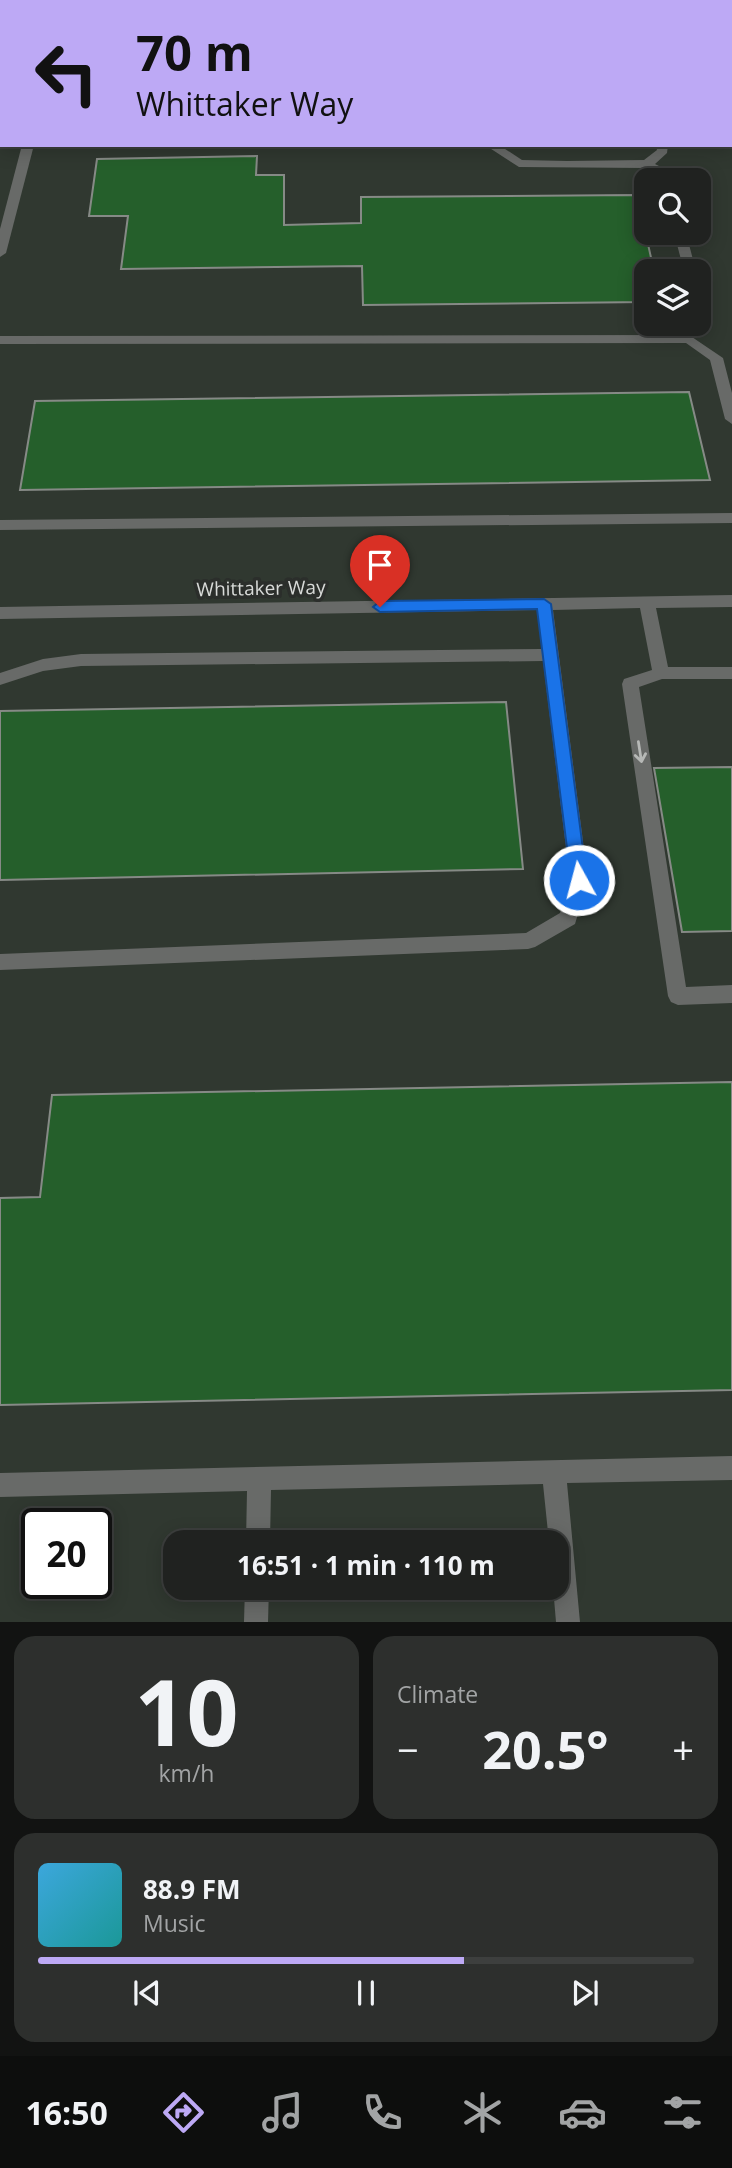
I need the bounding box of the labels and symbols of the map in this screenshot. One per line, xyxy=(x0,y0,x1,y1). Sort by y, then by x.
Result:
pin xyxy=(350,535,410,607)
street label: Whittaker Way xyxy=(196,574,326,602)
one-way arrow xyxy=(634,740,647,763)
position arrow xyxy=(542,843,616,917)
speed limit sign: 20 xyxy=(21,1508,112,1599)

